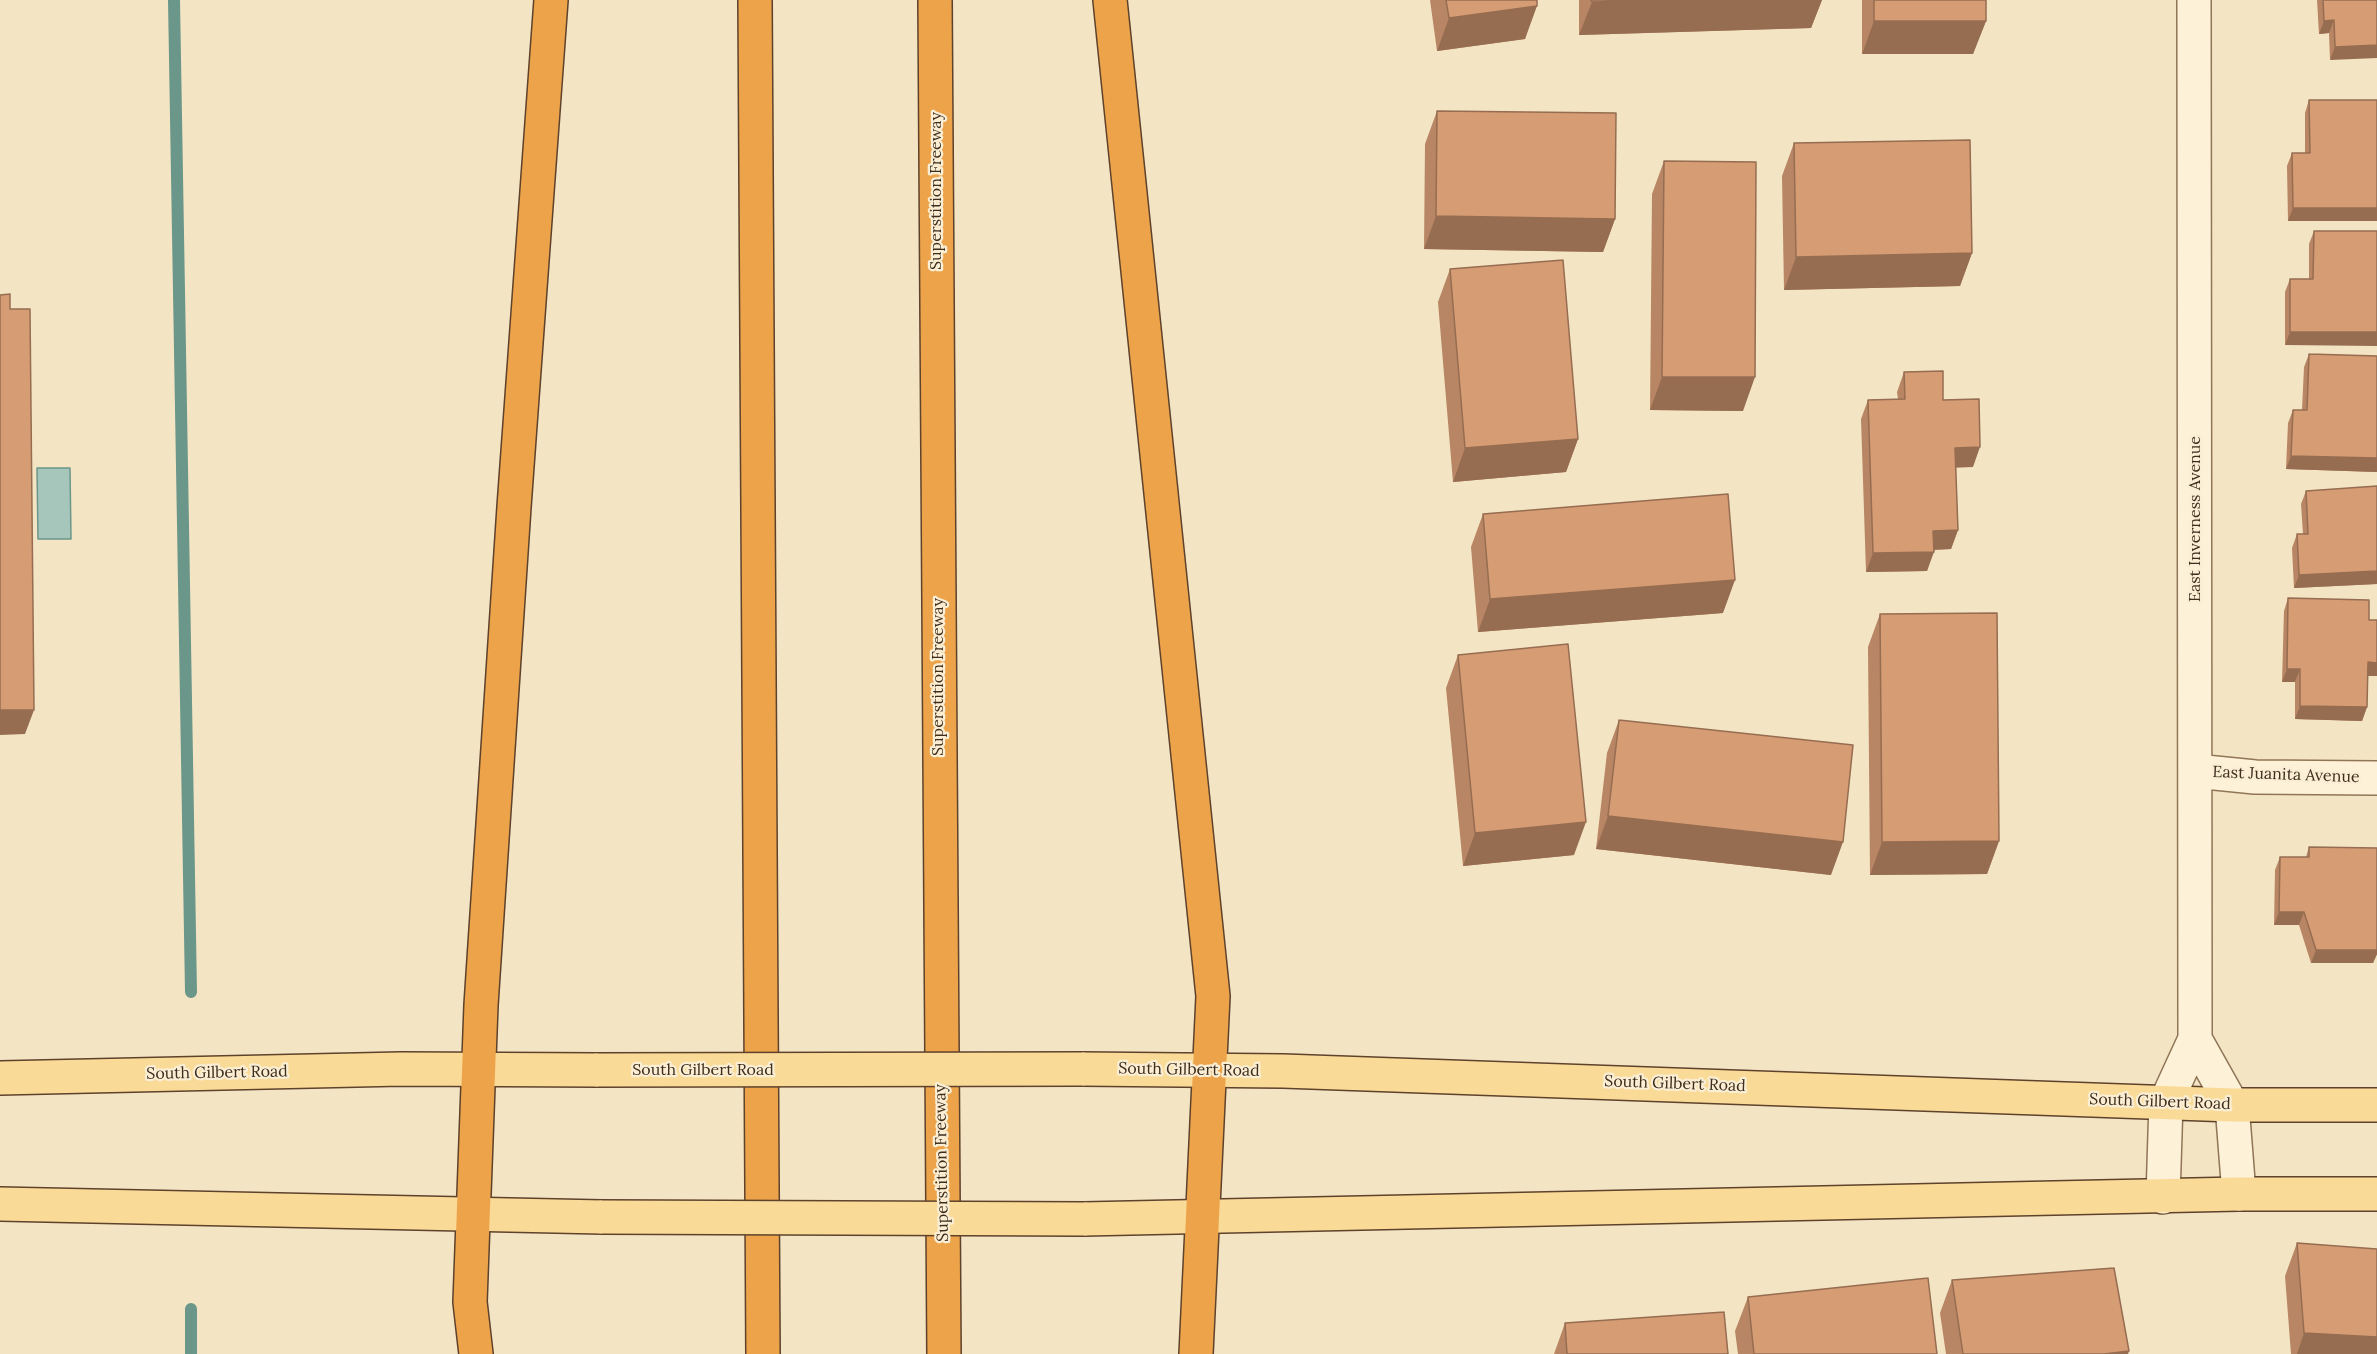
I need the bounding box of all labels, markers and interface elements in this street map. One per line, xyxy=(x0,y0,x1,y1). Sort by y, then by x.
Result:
street label: Superstition Freeway xyxy=(926,112,946,270)
street label: East Inverness Avenue xyxy=(2185,436,2205,602)
street label: Superstition Freeway xyxy=(928,598,948,756)
street label: East Juanita Avenue xyxy=(2212,763,2360,787)
street label: South Gilbert Road xyxy=(1118,1059,1260,1081)
street label: South Gilbert Road xyxy=(632,1060,774,1080)
street label: South Gilbert Road xyxy=(146,1062,288,1084)
street label: South Gilbert Road xyxy=(1604,1072,1746,1096)
street label: Superstition Freeway xyxy=(931,1084,953,1242)
street label: South Gilbert Road xyxy=(2089,1090,2231,1114)

